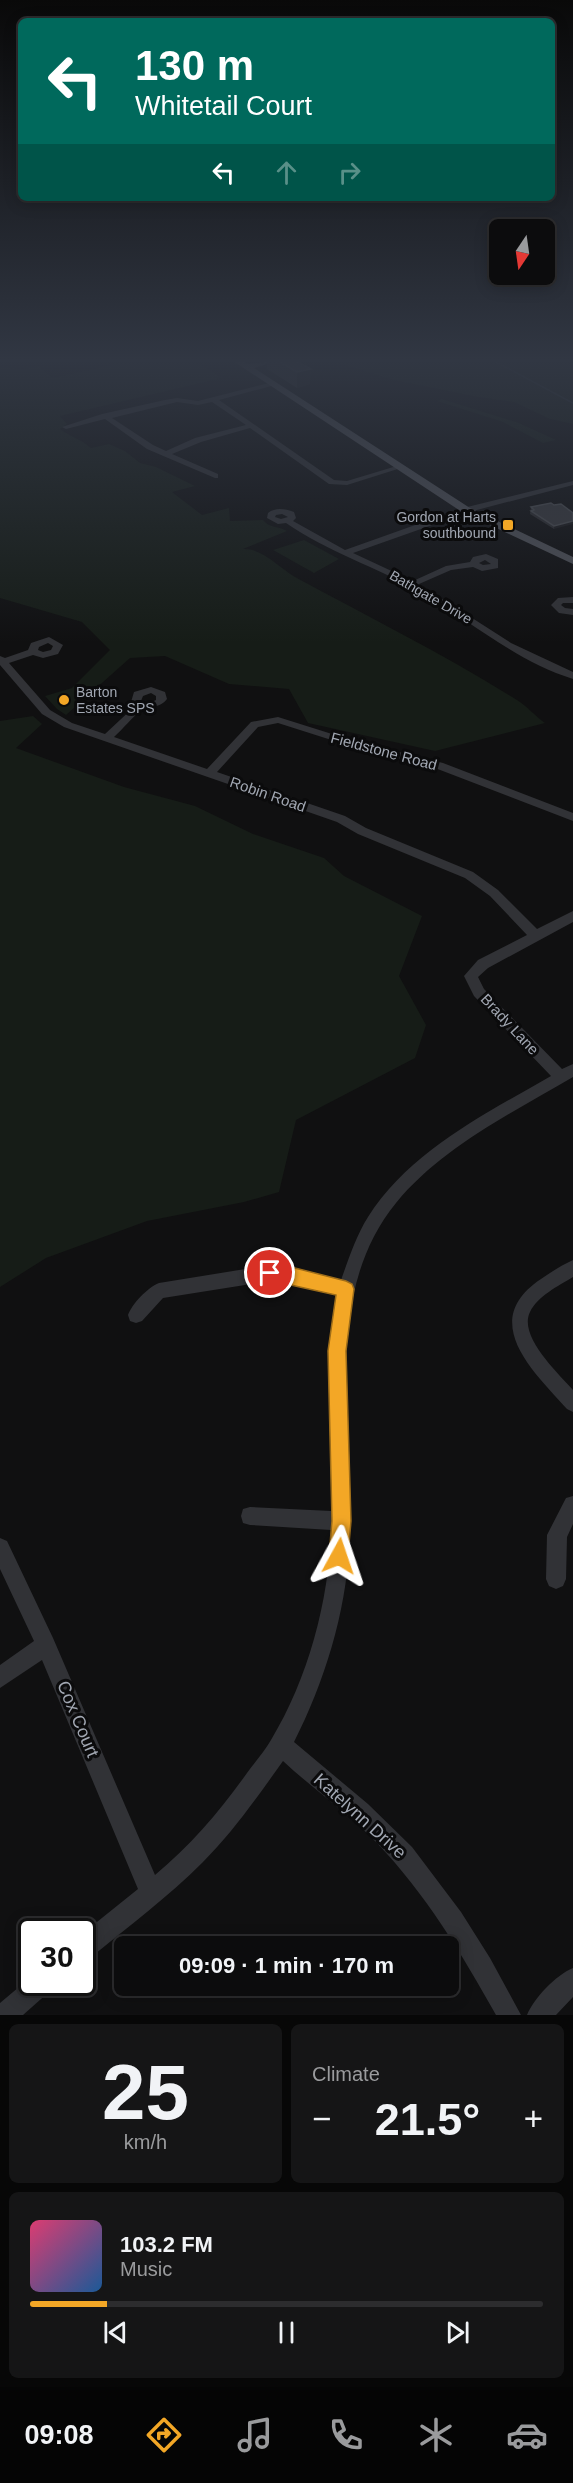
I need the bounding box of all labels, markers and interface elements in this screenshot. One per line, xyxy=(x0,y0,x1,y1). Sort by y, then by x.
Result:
icon: left xyxy=(36,42,114,120)
text: 130 m xyxy=(135,42,254,89)
text: Whitetail Court xyxy=(135,91,312,121)
icon: left xyxy=(207,156,240,189)
icon: ahead xyxy=(270,156,303,189)
icon: right xyxy=(333,156,366,189)
north arrow xyxy=(489,219,555,285)
map controls xyxy=(489,219,555,285)
place label: Gordon at Harts southbound xyxy=(396,509,496,541)
marker: Gordon at Harts southbound xyxy=(501,518,515,532)
street label: Bathgate Drive xyxy=(387,567,475,627)
place label: Barton Estates SPS xyxy=(76,684,155,716)
marker: Barton Estates SPS xyxy=(57,693,71,707)
street label: Fieldstone Road xyxy=(329,729,439,773)
street label: Robin Road xyxy=(228,773,308,815)
street label: Brady Lane xyxy=(478,990,542,1058)
pin xyxy=(244,1247,295,1298)
icon: arrive xyxy=(253,1256,286,1289)
position arrow xyxy=(307,1524,371,1588)
street label: Cox Court xyxy=(53,1678,103,1760)
street label: Katelynn Drive xyxy=(310,1769,410,1863)
speed limit sign: 30 xyxy=(18,1918,96,1996)
text: 09:09 · 1 min · 170 m xyxy=(179,1953,394,1978)
text: 25 xyxy=(102,2048,189,2136)
text: Climate xyxy=(312,2063,380,2085)
text: 21.5° xyxy=(375,2094,480,2145)
text: − xyxy=(312,2100,331,2137)
text: + xyxy=(524,2100,543,2137)
text: km/h xyxy=(124,2131,167,2153)
text: 103.2 FM xyxy=(120,2232,213,2257)
text: Music xyxy=(120,2258,172,2280)
icon: previous xyxy=(99,2316,132,2349)
icon: pause xyxy=(270,2316,303,2349)
icon: next xyxy=(441,2316,474,2349)
icon: directions xyxy=(143,2414,185,2456)
icon: music xyxy=(234,2414,276,2456)
icon: phone xyxy=(325,2414,367,2456)
icon: climate xyxy=(415,2414,457,2456)
icon: car xyxy=(506,2414,548,2456)
text: 09:08 xyxy=(24,2420,94,2450)

